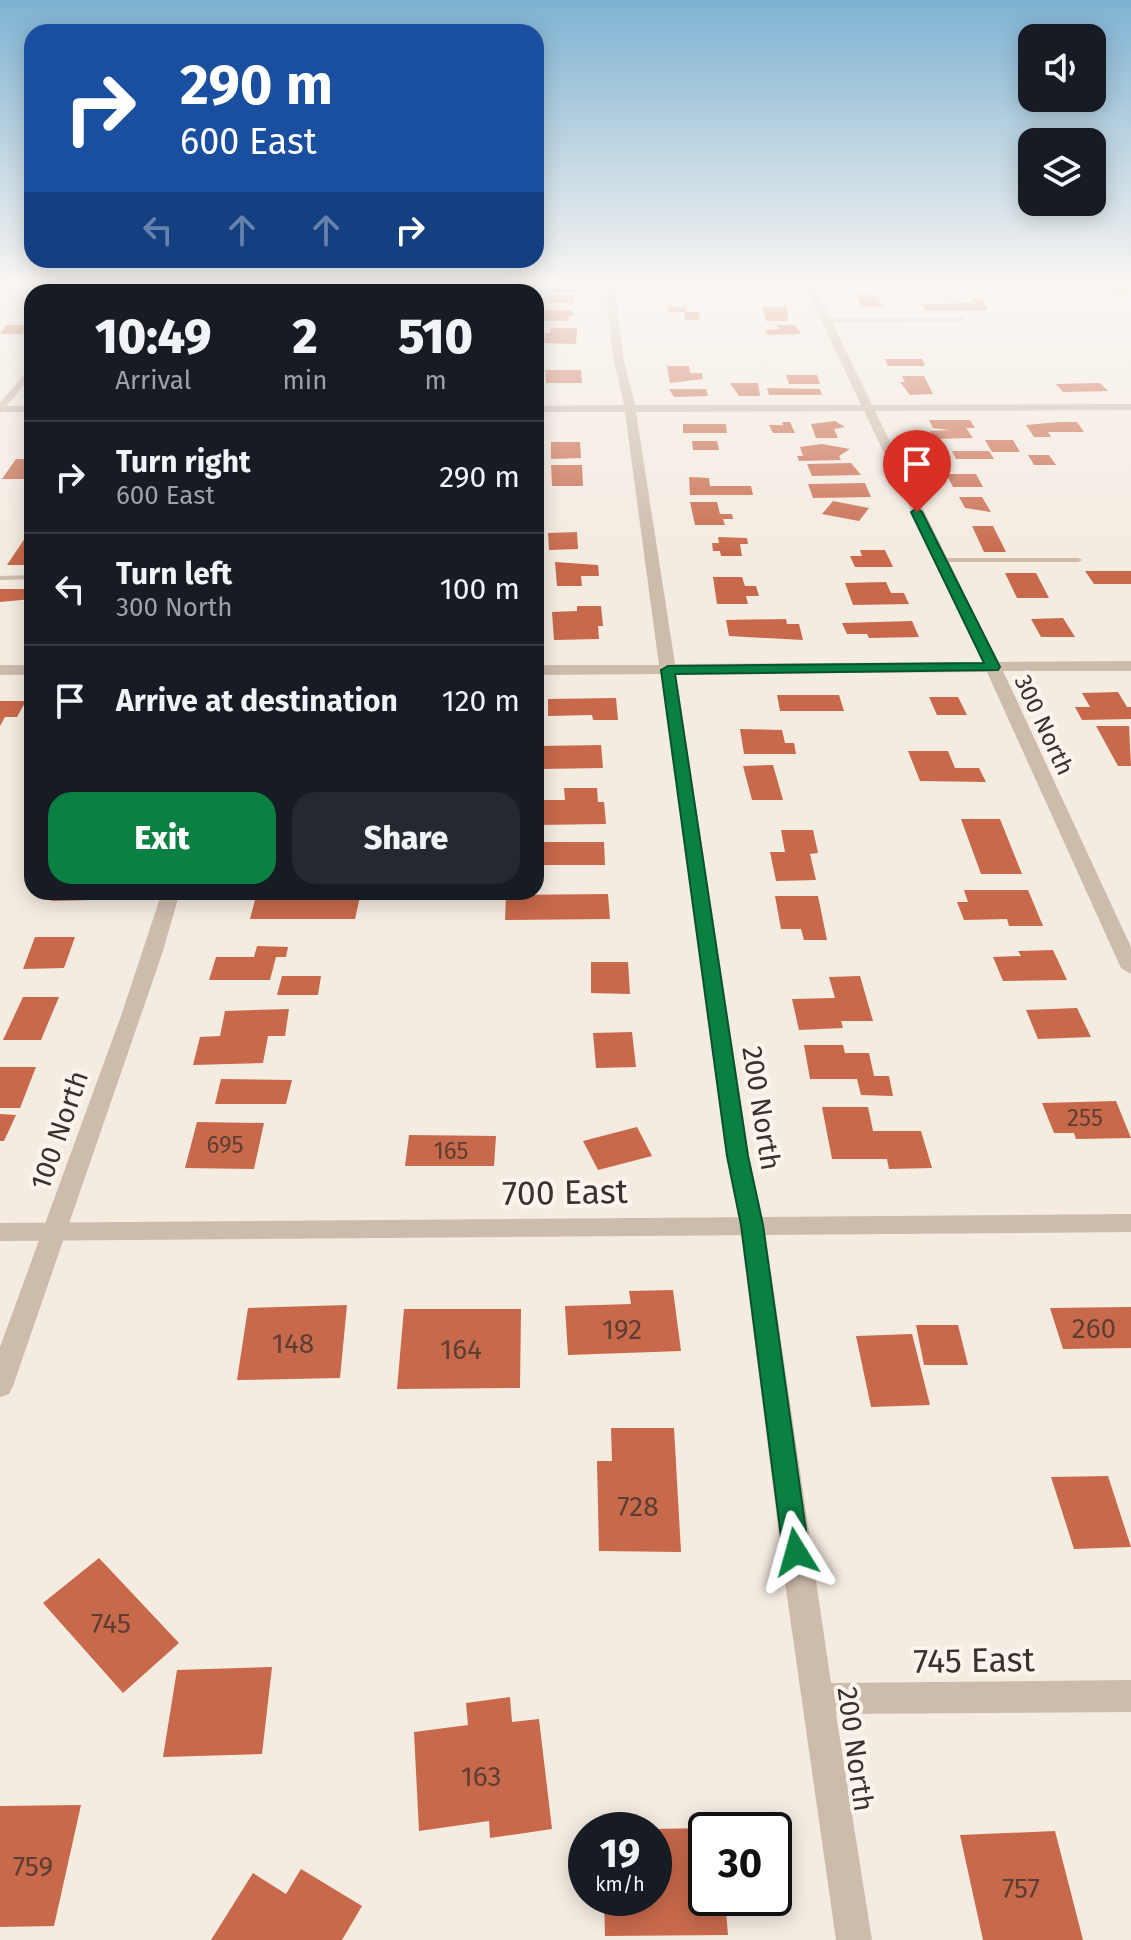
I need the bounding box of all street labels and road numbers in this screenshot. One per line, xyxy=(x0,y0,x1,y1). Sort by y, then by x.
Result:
street label: 300 North xyxy=(1009,670,1079,780)
street label: 200 North xyxy=(735,1044,788,1173)
street label: 100 North xyxy=(24,1066,95,1194)
street label: 700 East xyxy=(502,1171,629,1214)
street label: 745 East xyxy=(913,1639,1036,1682)
street label: 200 North xyxy=(830,1685,881,1813)

